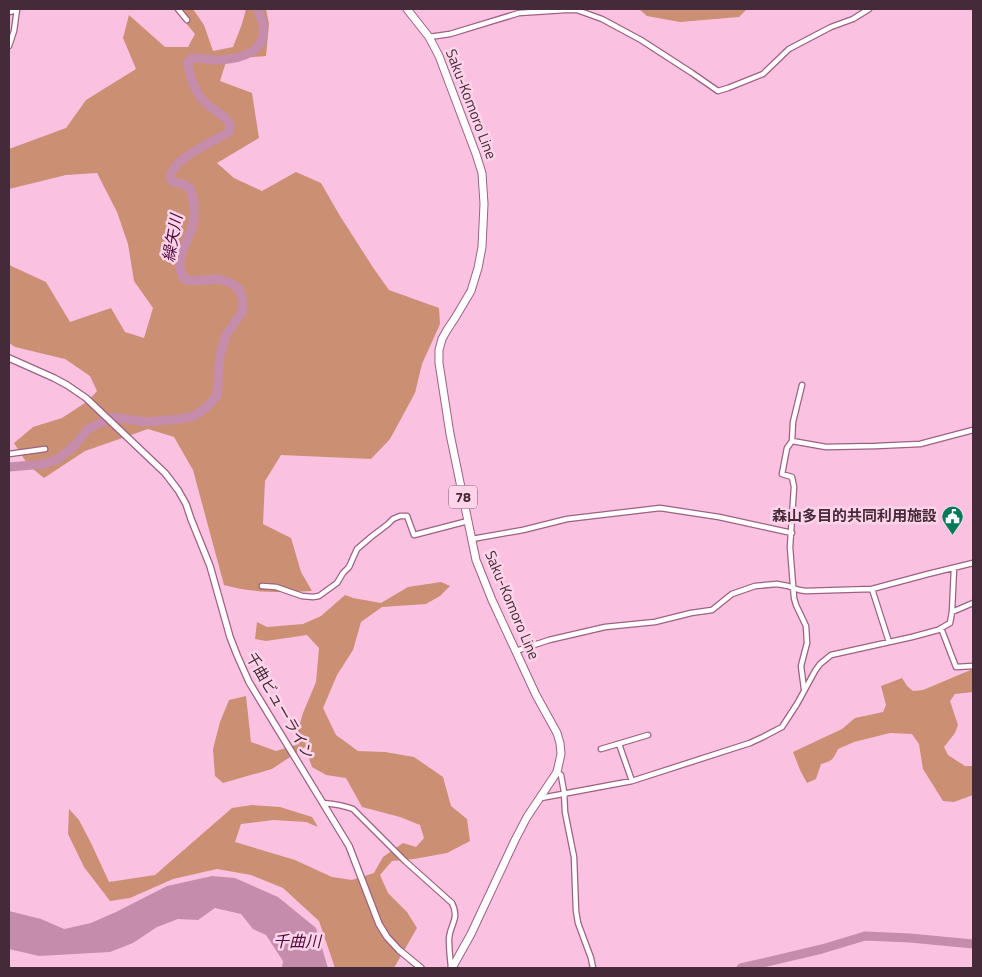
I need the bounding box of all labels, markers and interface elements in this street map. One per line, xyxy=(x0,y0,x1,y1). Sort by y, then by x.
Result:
street label: Saku-Komoro Line xyxy=(440,45,503,162)
water label: 繰矢川 xyxy=(156,210,188,264)
road number: 78 xyxy=(449,486,477,508)
place label: 森山多目的共同利用施設 xyxy=(772,504,937,527)
public building icon: 森山多目的共同利用施設 xyxy=(941,504,965,535)
street label: Saku-Komoro Line xyxy=(479,547,546,663)
street label: 千曲ビューライン xyxy=(240,648,320,763)
water label: 千曲川 xyxy=(273,929,323,953)

